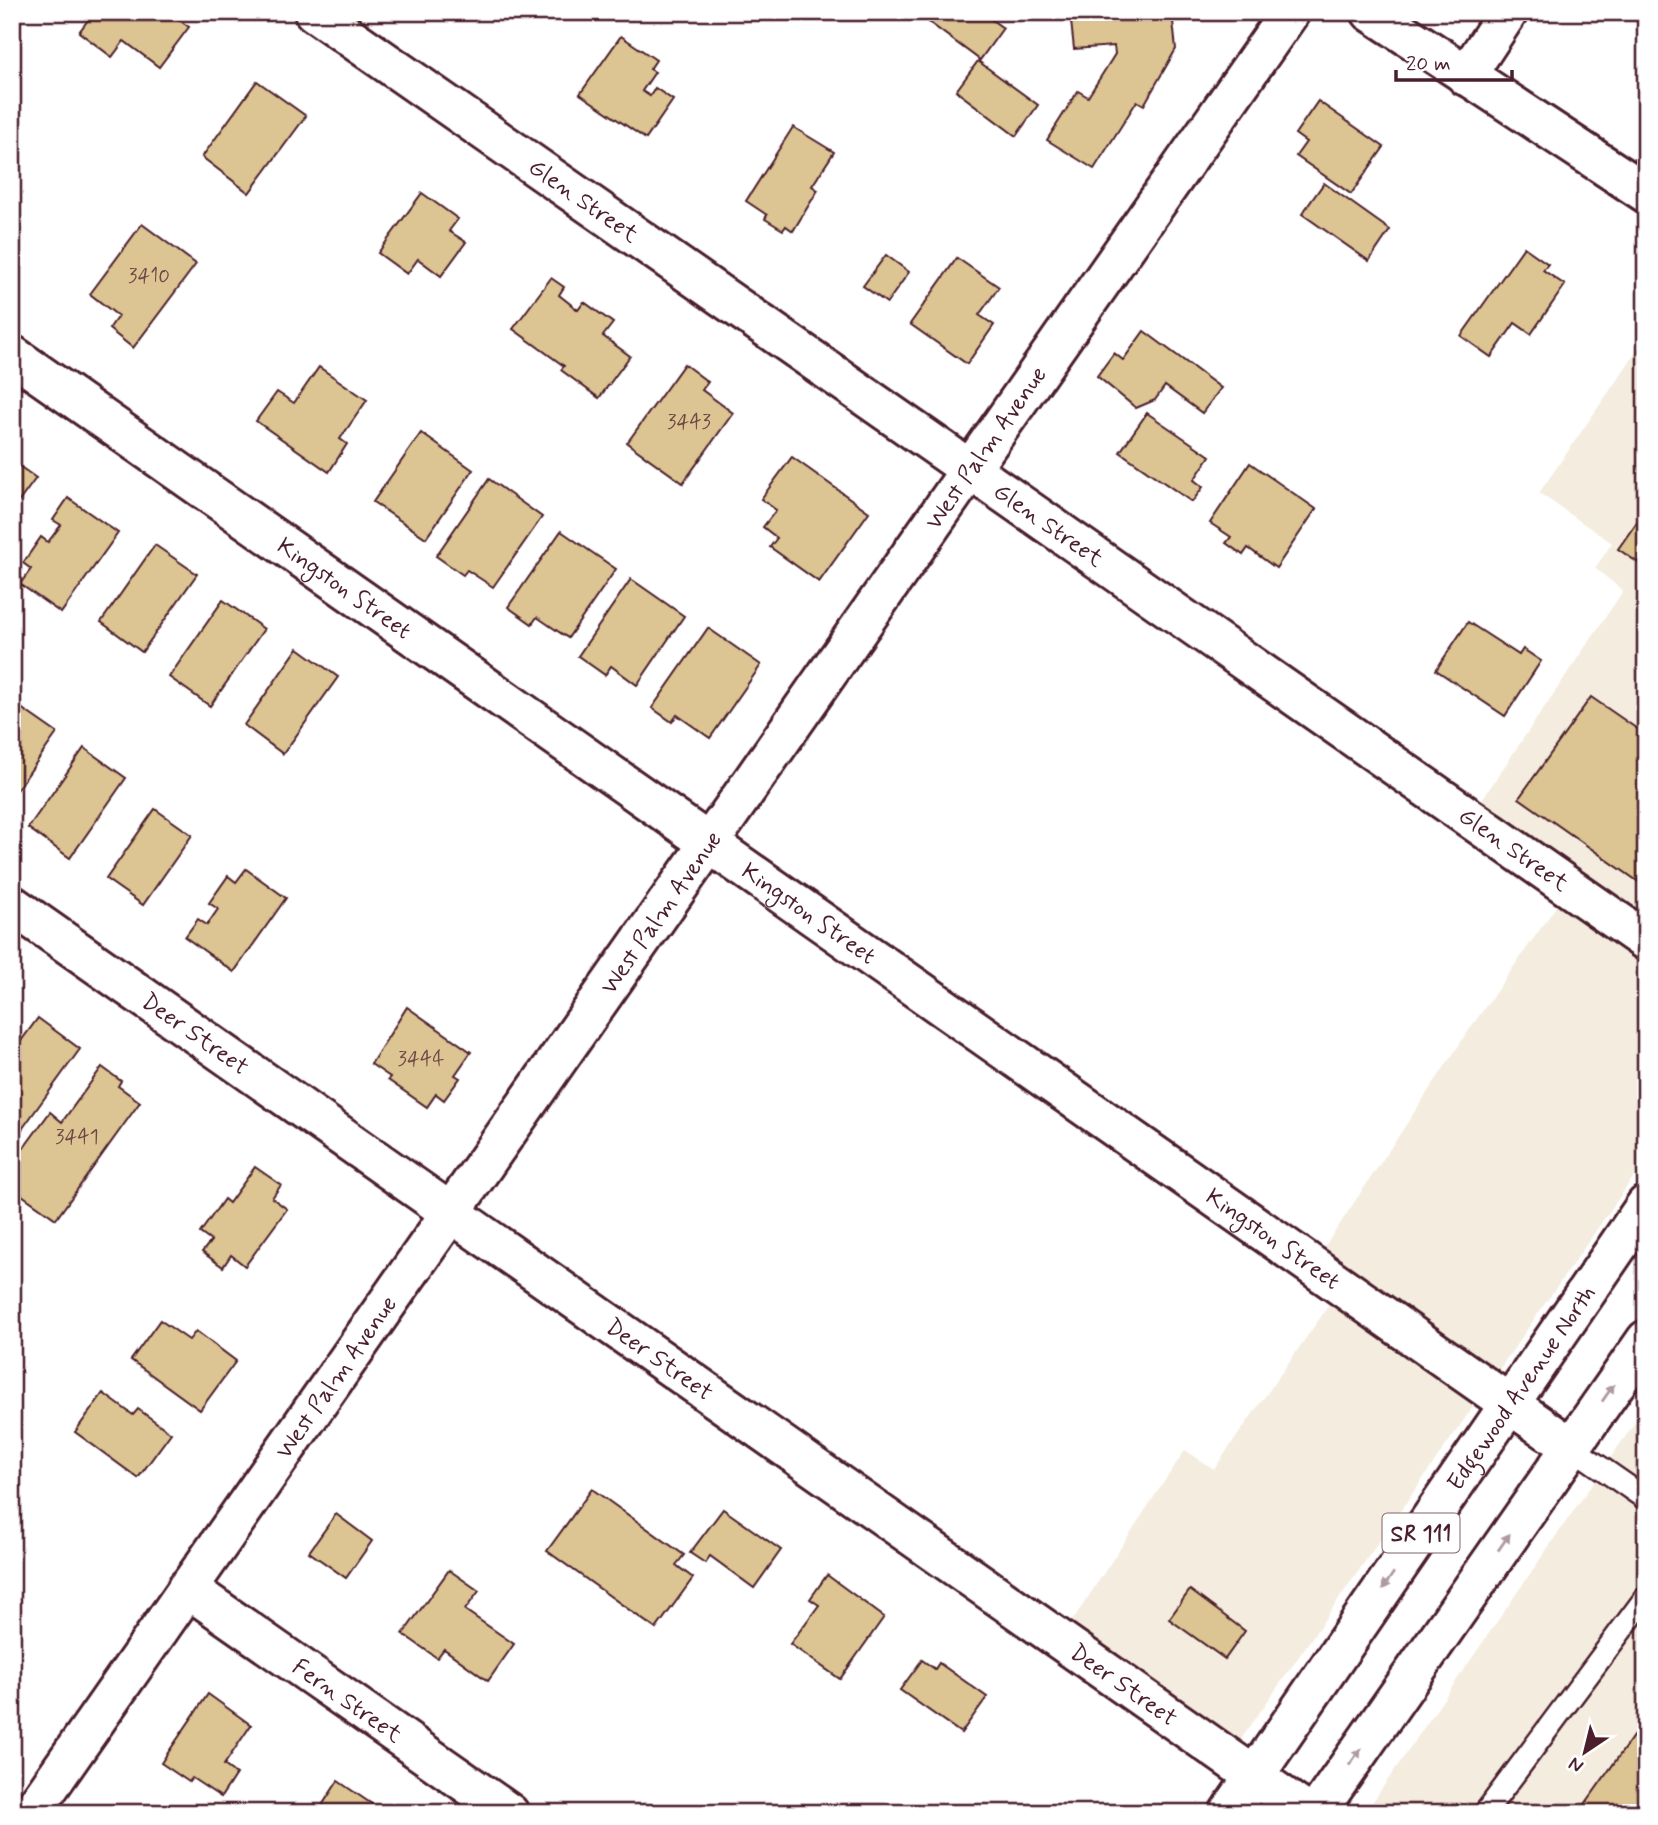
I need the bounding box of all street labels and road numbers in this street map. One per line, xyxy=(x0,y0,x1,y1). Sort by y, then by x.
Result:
street label: Glen Street xyxy=(522,152,644,251)
street label: West Palm Avenue xyxy=(919,361,1055,536)
street label: Glen Street xyxy=(987,477,1109,575)
street label: Kingston Street xyxy=(270,531,417,647)
street label: Glen Street xyxy=(1452,801,1574,899)
street label: West Palm Avenue xyxy=(594,825,730,1001)
street label: Kingston Street xyxy=(735,857,881,972)
street label: Deer Street xyxy=(135,986,254,1083)
street label: Kingston Street xyxy=(1199,1182,1346,1298)
street label: Edgewood Avenue North xyxy=(1441,1280,1603,1497)
street label: West Palm Avenue xyxy=(269,1290,405,1466)
street label: Deer Street xyxy=(599,1312,719,1409)
road number: SR 111 xyxy=(1382,1514,1460,1552)
street label: Deer Street xyxy=(1063,1637,1183,1734)
street label: Fern Street xyxy=(286,1652,408,1751)

